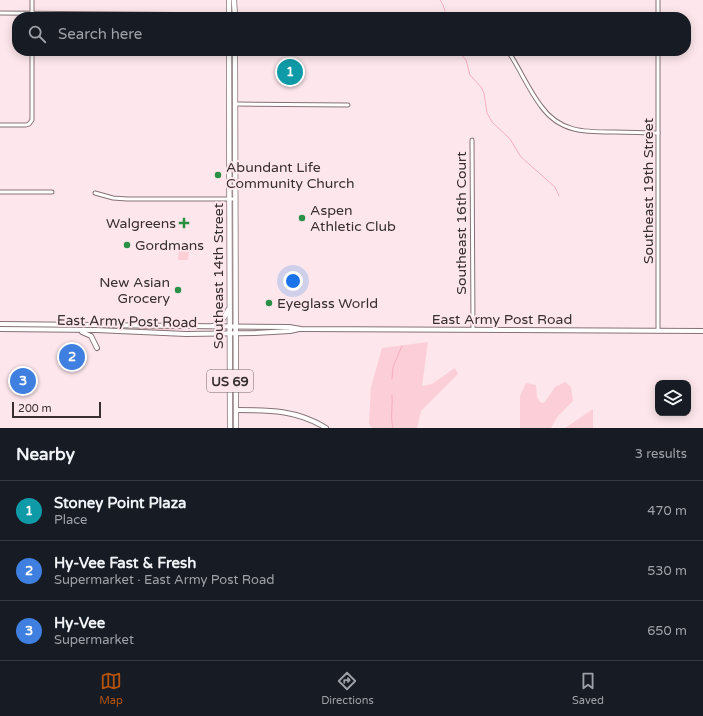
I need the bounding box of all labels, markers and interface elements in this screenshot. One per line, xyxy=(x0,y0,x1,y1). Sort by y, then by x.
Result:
search box xyxy=(12,12,691,56)
icon: search xyxy=(26,23,48,45)
text: Search here xyxy=(58,25,142,43)
pin: 1 xyxy=(277,57,303,87)
street label: Southeast 19th Street xyxy=(640,117,657,264)
street label: Southeast 16th Court xyxy=(453,151,470,295)
place label: Abundant Life Community Church xyxy=(226,159,355,192)
marker: Abundant Life Community Church xyxy=(213,170,223,180)
street label: Southeast 14th Street xyxy=(210,202,227,349)
place label: Aspen Athletic Club xyxy=(310,202,396,235)
marker: Aspen Athletic Club xyxy=(297,213,307,223)
place label: Walgreens xyxy=(106,215,176,232)
marker: Walgreens xyxy=(179,218,189,228)
place label: Gordmans xyxy=(135,237,204,254)
marker: Gordmans xyxy=(122,240,132,250)
your location xyxy=(283,271,303,291)
place label: New Asian Grocery xyxy=(99,274,170,307)
marker: New Asian Grocery xyxy=(173,285,183,295)
place label: Eyeglass World xyxy=(277,295,378,312)
marker: Eyeglass World xyxy=(264,298,274,308)
street label: East Army Post Road xyxy=(432,311,572,328)
street label: East Army Post Road xyxy=(57,312,197,331)
pin: 2 xyxy=(59,342,85,372)
pin: 3 xyxy=(10,366,36,396)
road number: US 69 xyxy=(207,370,253,392)
map controls xyxy=(655,380,691,416)
button: layers xyxy=(655,380,691,416)
scale bar xyxy=(12,400,101,419)
text: 200 m xyxy=(18,402,52,415)
text: Nearby xyxy=(16,444,75,465)
text: 3 results xyxy=(635,446,687,462)
text: Stoney Point Plaza xyxy=(54,494,187,512)
text: 1 xyxy=(25,503,33,519)
text: 470 m xyxy=(647,503,687,519)
text: Place xyxy=(54,512,87,528)
text: Hy-Vee Fast & Fresh xyxy=(54,554,196,572)
text: 2 xyxy=(25,563,33,579)
text: 530 m xyxy=(647,563,687,579)
text: Supermarket · East Army Post Road xyxy=(54,572,274,588)
text: Hy-Vee xyxy=(54,614,105,632)
text: 3 xyxy=(25,623,33,639)
text: 650 m xyxy=(647,623,687,639)
text: Supermarket xyxy=(54,632,134,648)
tab: Map xyxy=(99,670,123,707)
tab: Directions xyxy=(321,670,374,707)
tab: Saved xyxy=(572,670,604,707)

